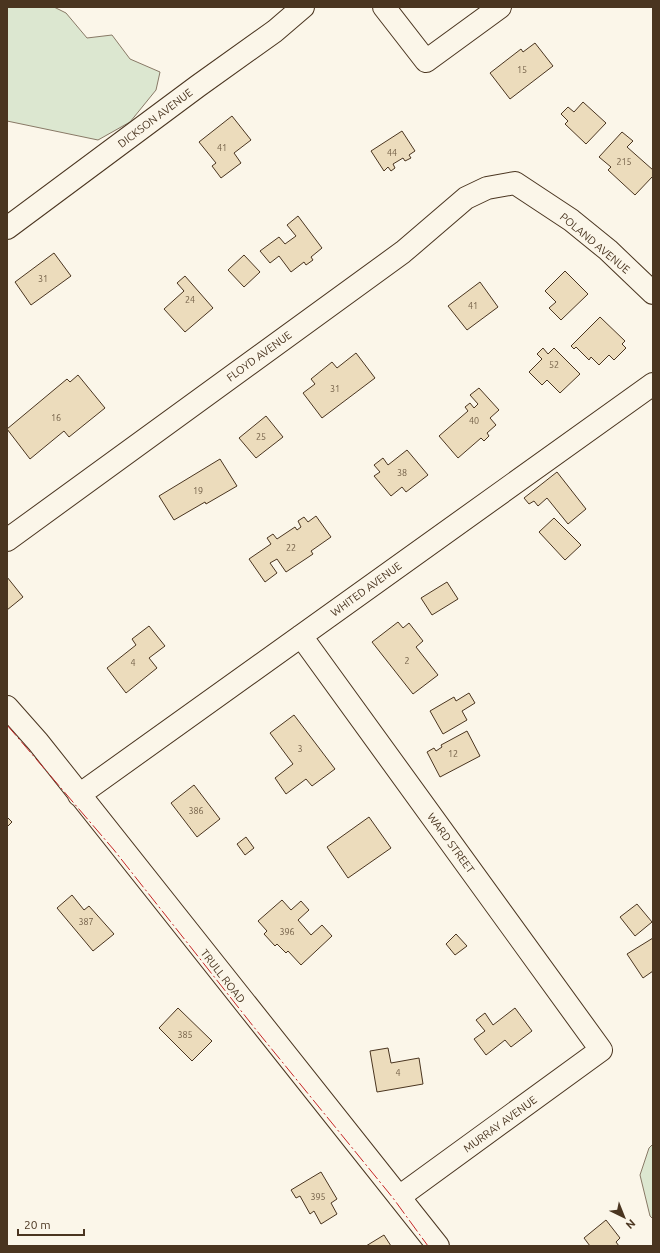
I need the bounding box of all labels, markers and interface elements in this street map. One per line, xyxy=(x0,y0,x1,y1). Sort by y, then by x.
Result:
house number: 15 xyxy=(517,65,527,75)
street label: DICKSON AVENUE xyxy=(115,86,195,150)
house number: 41 xyxy=(217,143,227,153)
house number: 44 xyxy=(387,148,397,158)
house number: 215 xyxy=(616,157,632,167)
street label: POLAND AVENUE xyxy=(558,210,632,276)
house number: 31 xyxy=(38,274,48,284)
house number: 24 xyxy=(185,295,195,305)
house number: 41 xyxy=(468,301,478,311)
street label: FLOYD AVENUE xyxy=(224,328,294,384)
house number: 52 xyxy=(549,360,559,370)
house number: 31 xyxy=(330,384,340,394)
house number: 16 xyxy=(51,413,61,423)
house number: 40 xyxy=(469,416,479,426)
house number: 25 xyxy=(256,432,266,442)
house number: 38 xyxy=(397,468,407,478)
house number: 19 xyxy=(193,486,203,496)
house number: 22 xyxy=(286,543,296,553)
street label: WHITED AVENUE xyxy=(328,559,404,619)
house number: 2 xyxy=(404,656,410,666)
house number: 4 xyxy=(130,658,136,668)
house number: 3 xyxy=(297,744,303,754)
house number: 12 xyxy=(448,749,458,759)
house number: 386 xyxy=(188,806,204,816)
street label: WARD STREET xyxy=(425,811,477,875)
house number: 387 xyxy=(78,917,94,927)
house number: 396 xyxy=(279,927,295,937)
street label: TRULL ROAD xyxy=(198,947,248,1005)
house number: 385 xyxy=(177,1030,193,1040)
house number: 4 xyxy=(395,1068,401,1078)
street label: MURRAY AVENUE xyxy=(461,1093,539,1155)
house number: 395 xyxy=(310,1192,326,1202)
north arrow xyxy=(604,1197,644,1237)
scale bar xyxy=(18,1211,84,1237)
text: N xyxy=(624,1217,638,1232)
text: 20 m xyxy=(24,1218,51,1231)

